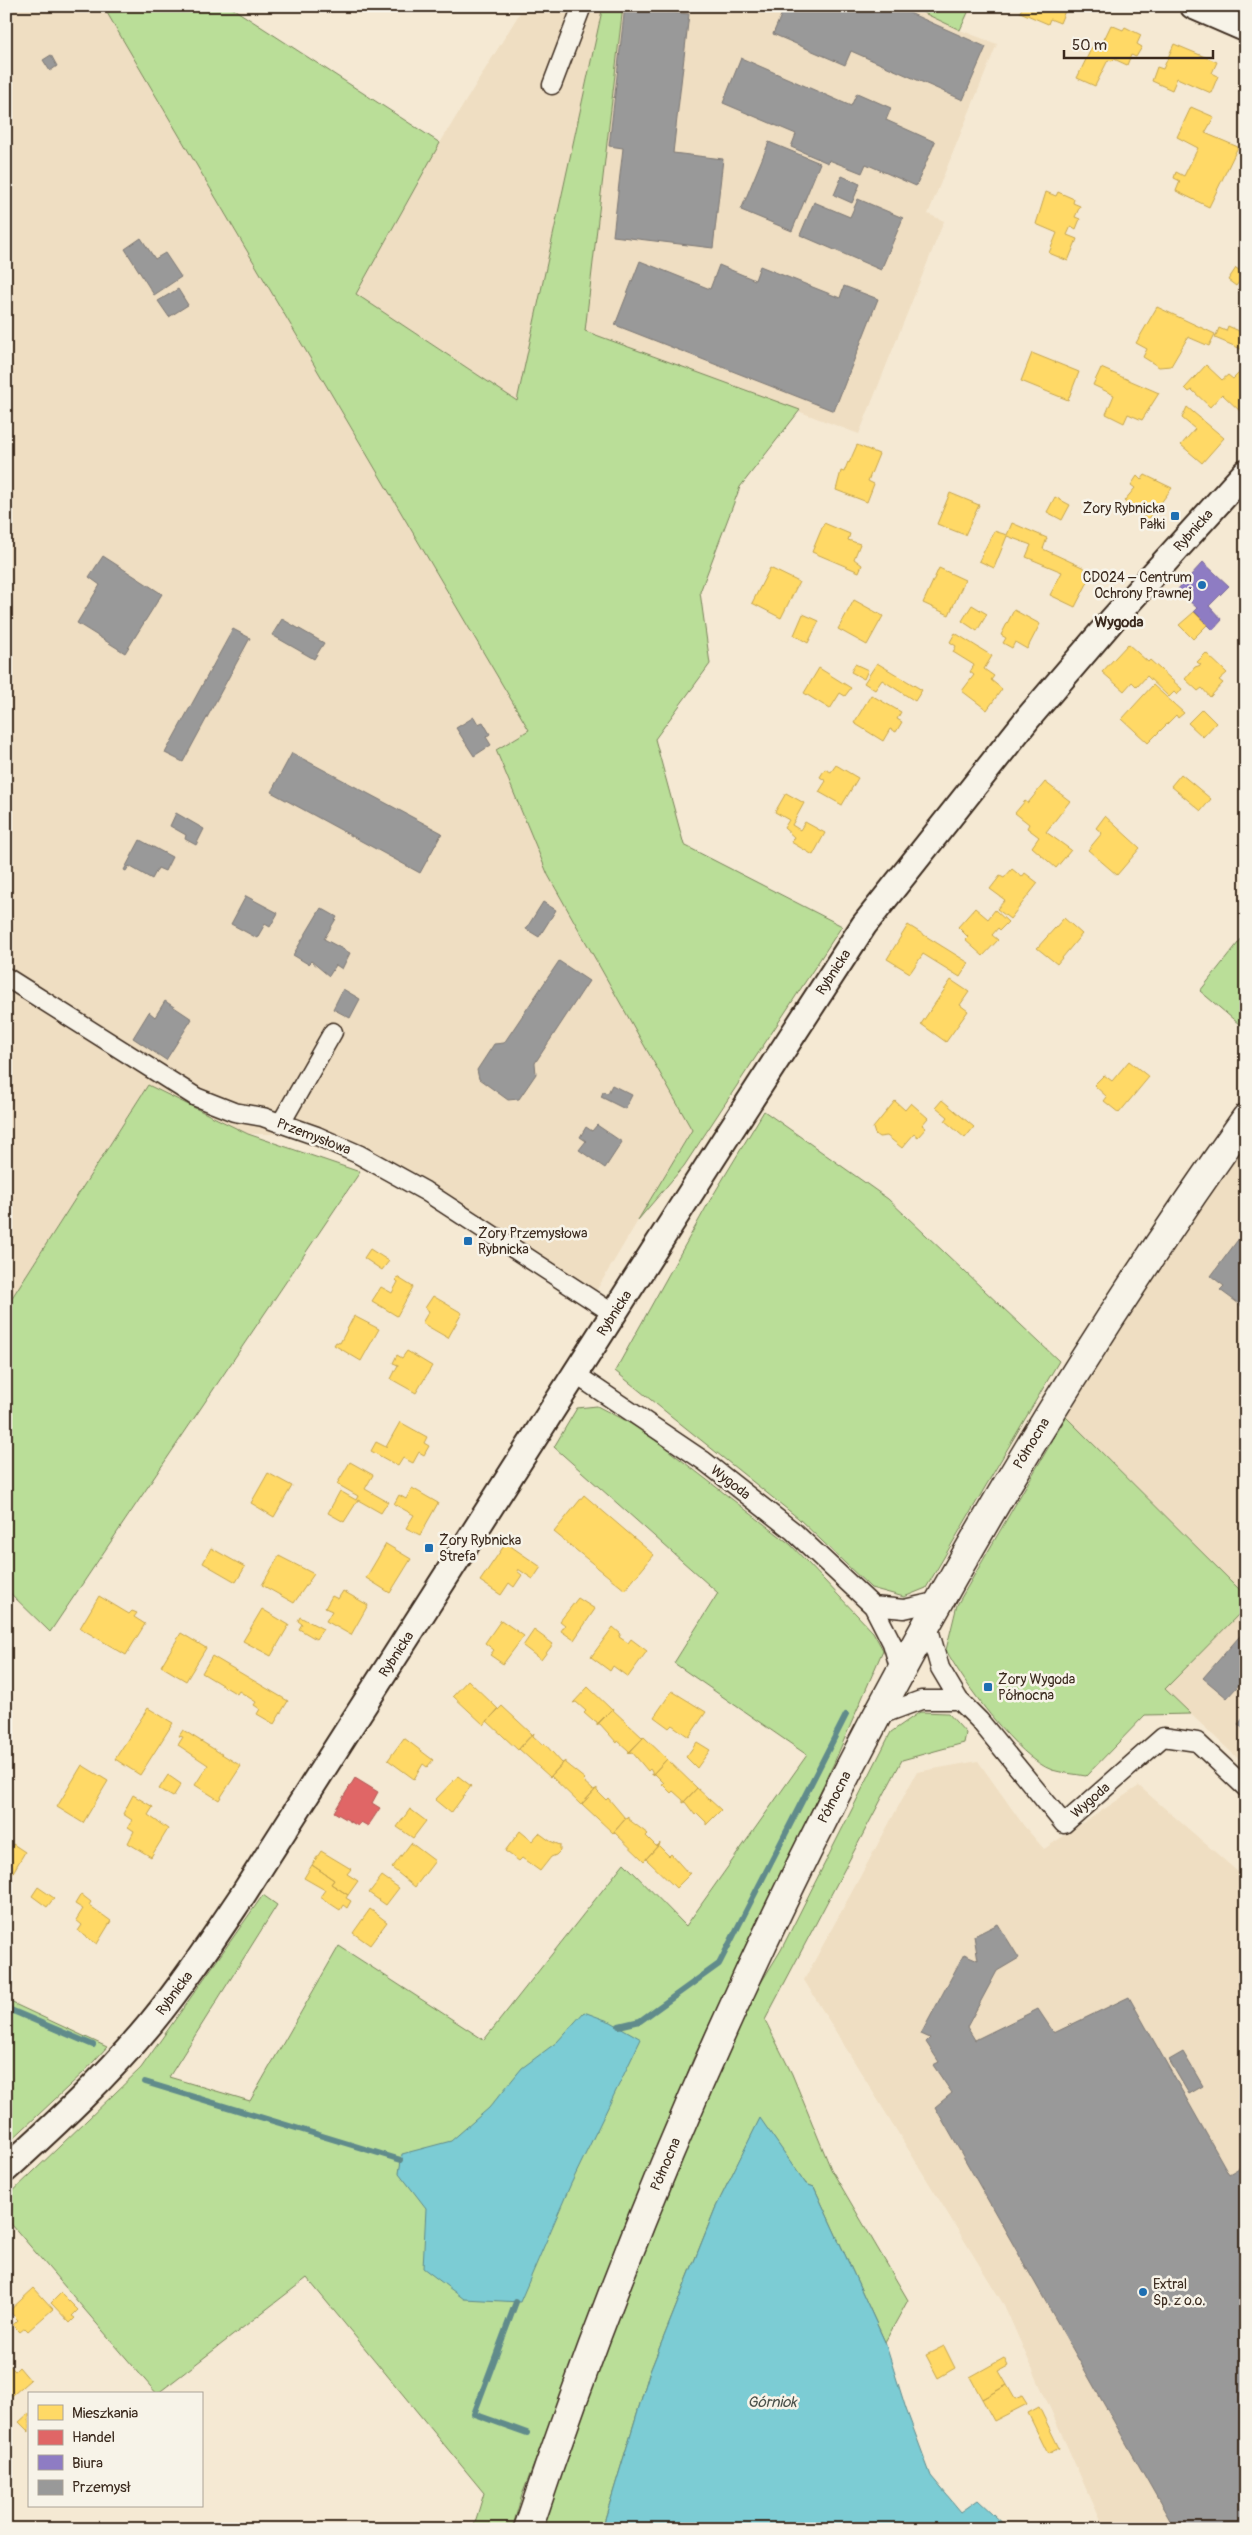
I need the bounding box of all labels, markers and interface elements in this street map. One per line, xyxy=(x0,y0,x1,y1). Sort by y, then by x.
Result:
scale bar xyxy=(1064,28,1213,60)
text: 50 m xyxy=(1072,36,1107,55)
place label: Żory Rybnicka Pałki xyxy=(1083,500,1166,533)
street label: Rybnicka xyxy=(1170,506,1217,555)
marker: Żory Rybnicka Pałki xyxy=(1169,510,1181,522)
place label: CDO24 – Centrum Ochrony Prawnej xyxy=(1083,569,1192,602)
marker: CDO24 – Centrum Ochrony Prawnej xyxy=(1196,579,1208,591)
district label: Wygoda xyxy=(1094,613,1144,632)
street label: Rybnicka xyxy=(812,946,854,998)
street label: Przemysłowa xyxy=(274,1115,353,1158)
place label: Żory Przemysłowa Rybnicka xyxy=(478,1225,587,1258)
marker: Żory Przemysłowa Rybnicka xyxy=(462,1235,474,1247)
street label: Rybnicka xyxy=(593,1287,635,1339)
street label: Północna xyxy=(1010,1415,1053,1472)
street label: Wygoda xyxy=(707,1462,754,1503)
place label: Żory Rybnicka Strefa xyxy=(439,1532,521,1565)
marker: Żory Rybnicka Strefa xyxy=(423,1542,435,1554)
street label: Rybnicka xyxy=(375,1628,417,1680)
place label: Żory Wygoda Północna xyxy=(998,1671,1075,1704)
marker: Żory Wygoda Północna xyxy=(982,1681,994,1693)
street label: Północna xyxy=(814,1768,855,1826)
street label: Wygoda xyxy=(1067,1779,1113,1822)
street label: Rybnicka xyxy=(152,1968,196,2019)
street label: Północna xyxy=(647,2135,684,2193)
place label: Extral Sp. z o.o. xyxy=(1153,2276,1205,2309)
marker: Extral Sp. z o.o. xyxy=(1137,2286,1149,2298)
legend xyxy=(28,2392,202,2508)
water label: Górniok xyxy=(748,2393,798,2412)
text: Mieszkania xyxy=(72,2404,138,2423)
text: Handel xyxy=(72,2428,115,2447)
text: Biura xyxy=(72,2454,103,2473)
text: Przemysł xyxy=(72,2478,131,2497)

